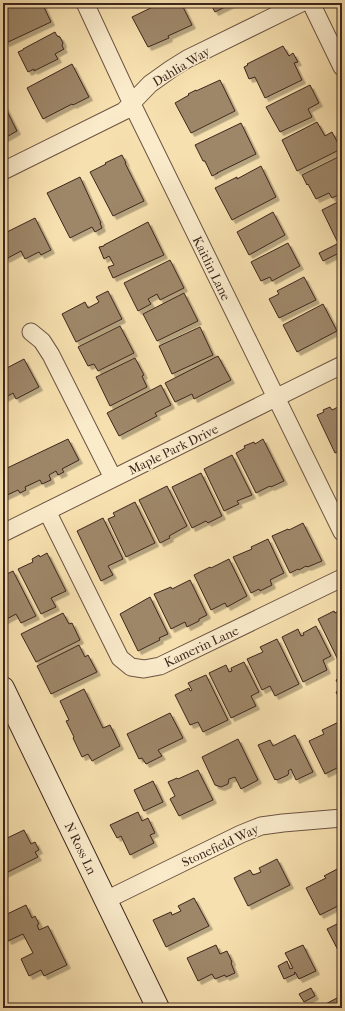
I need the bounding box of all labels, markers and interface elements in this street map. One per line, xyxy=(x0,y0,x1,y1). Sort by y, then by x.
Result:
street label: Dahlia Way xyxy=(150,43,214,89)
street label: Kaitlin Lane xyxy=(190,234,234,303)
street label: Maple Park Drive xyxy=(126,421,221,478)
street label: Kamerin Lane xyxy=(162,622,241,670)
street label: N Ross Ln xyxy=(61,820,100,877)
street label: Stonefield Way xyxy=(179,821,262,870)

